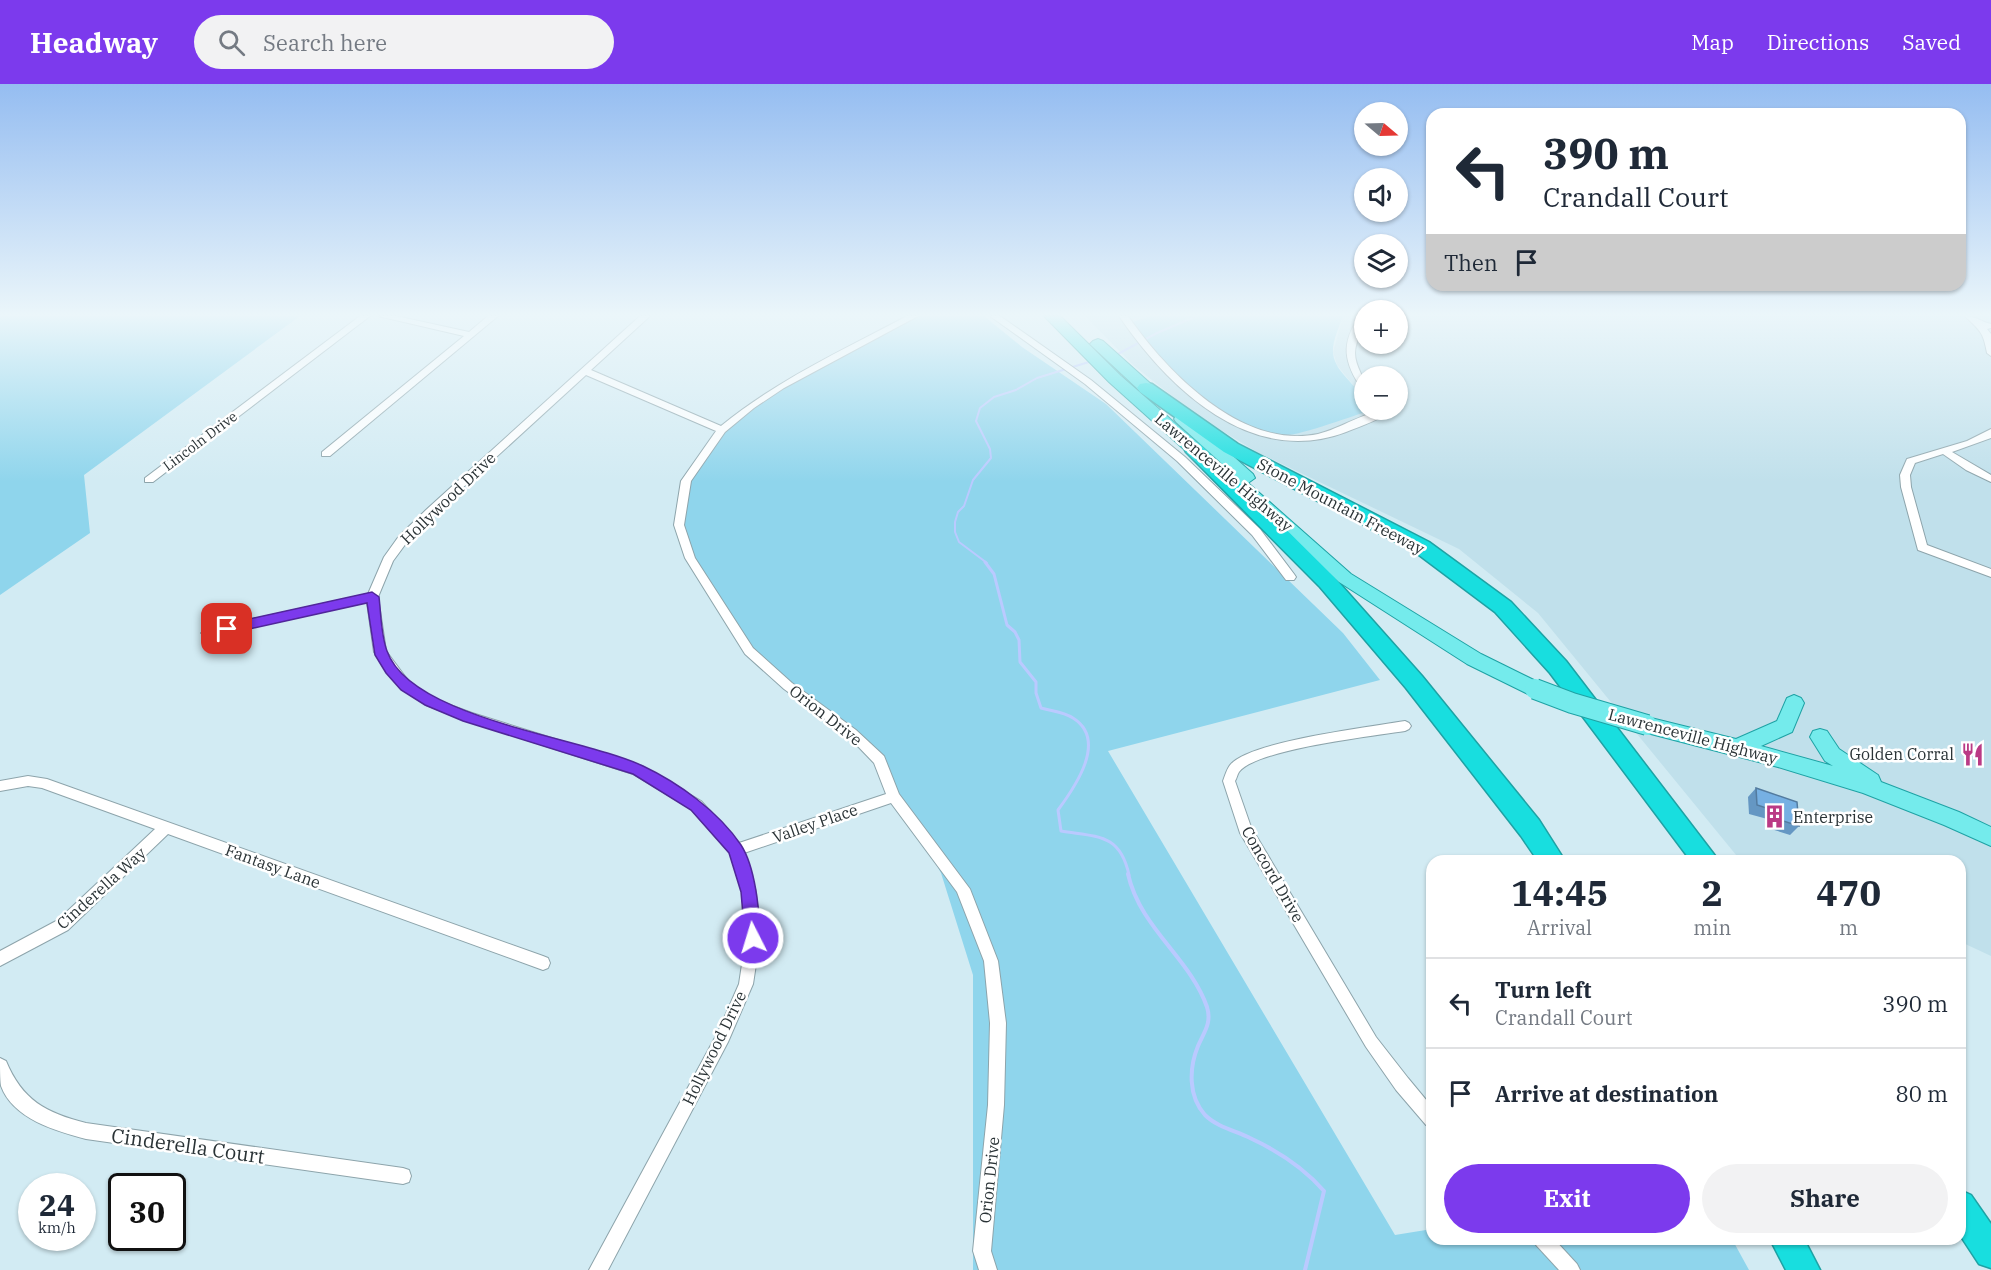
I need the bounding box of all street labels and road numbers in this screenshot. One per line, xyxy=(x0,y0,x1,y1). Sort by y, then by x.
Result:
street label: Lincoln Drive xyxy=(159,407,241,475)
street label: Lawrenceville Highway xyxy=(1151,408,1297,536)
street label: Hollywood Drive xyxy=(396,448,500,548)
street label: Stone Mountain Freeway xyxy=(1254,453,1428,559)
street label: Orion Drive xyxy=(786,680,866,750)
street label: Lawrenceville Highway xyxy=(1606,704,1780,768)
street label: Valley Place xyxy=(770,799,860,847)
street label: Concord Drive xyxy=(1237,822,1309,926)
street label: Fantasy Lane xyxy=(223,840,323,892)
street label: Cinderella Way xyxy=(52,842,150,933)
street label: Hollywood Drive xyxy=(678,988,750,1108)
street label: Cinderella Court xyxy=(110,1121,267,1170)
street label: Orion Drive xyxy=(975,1136,1003,1224)

